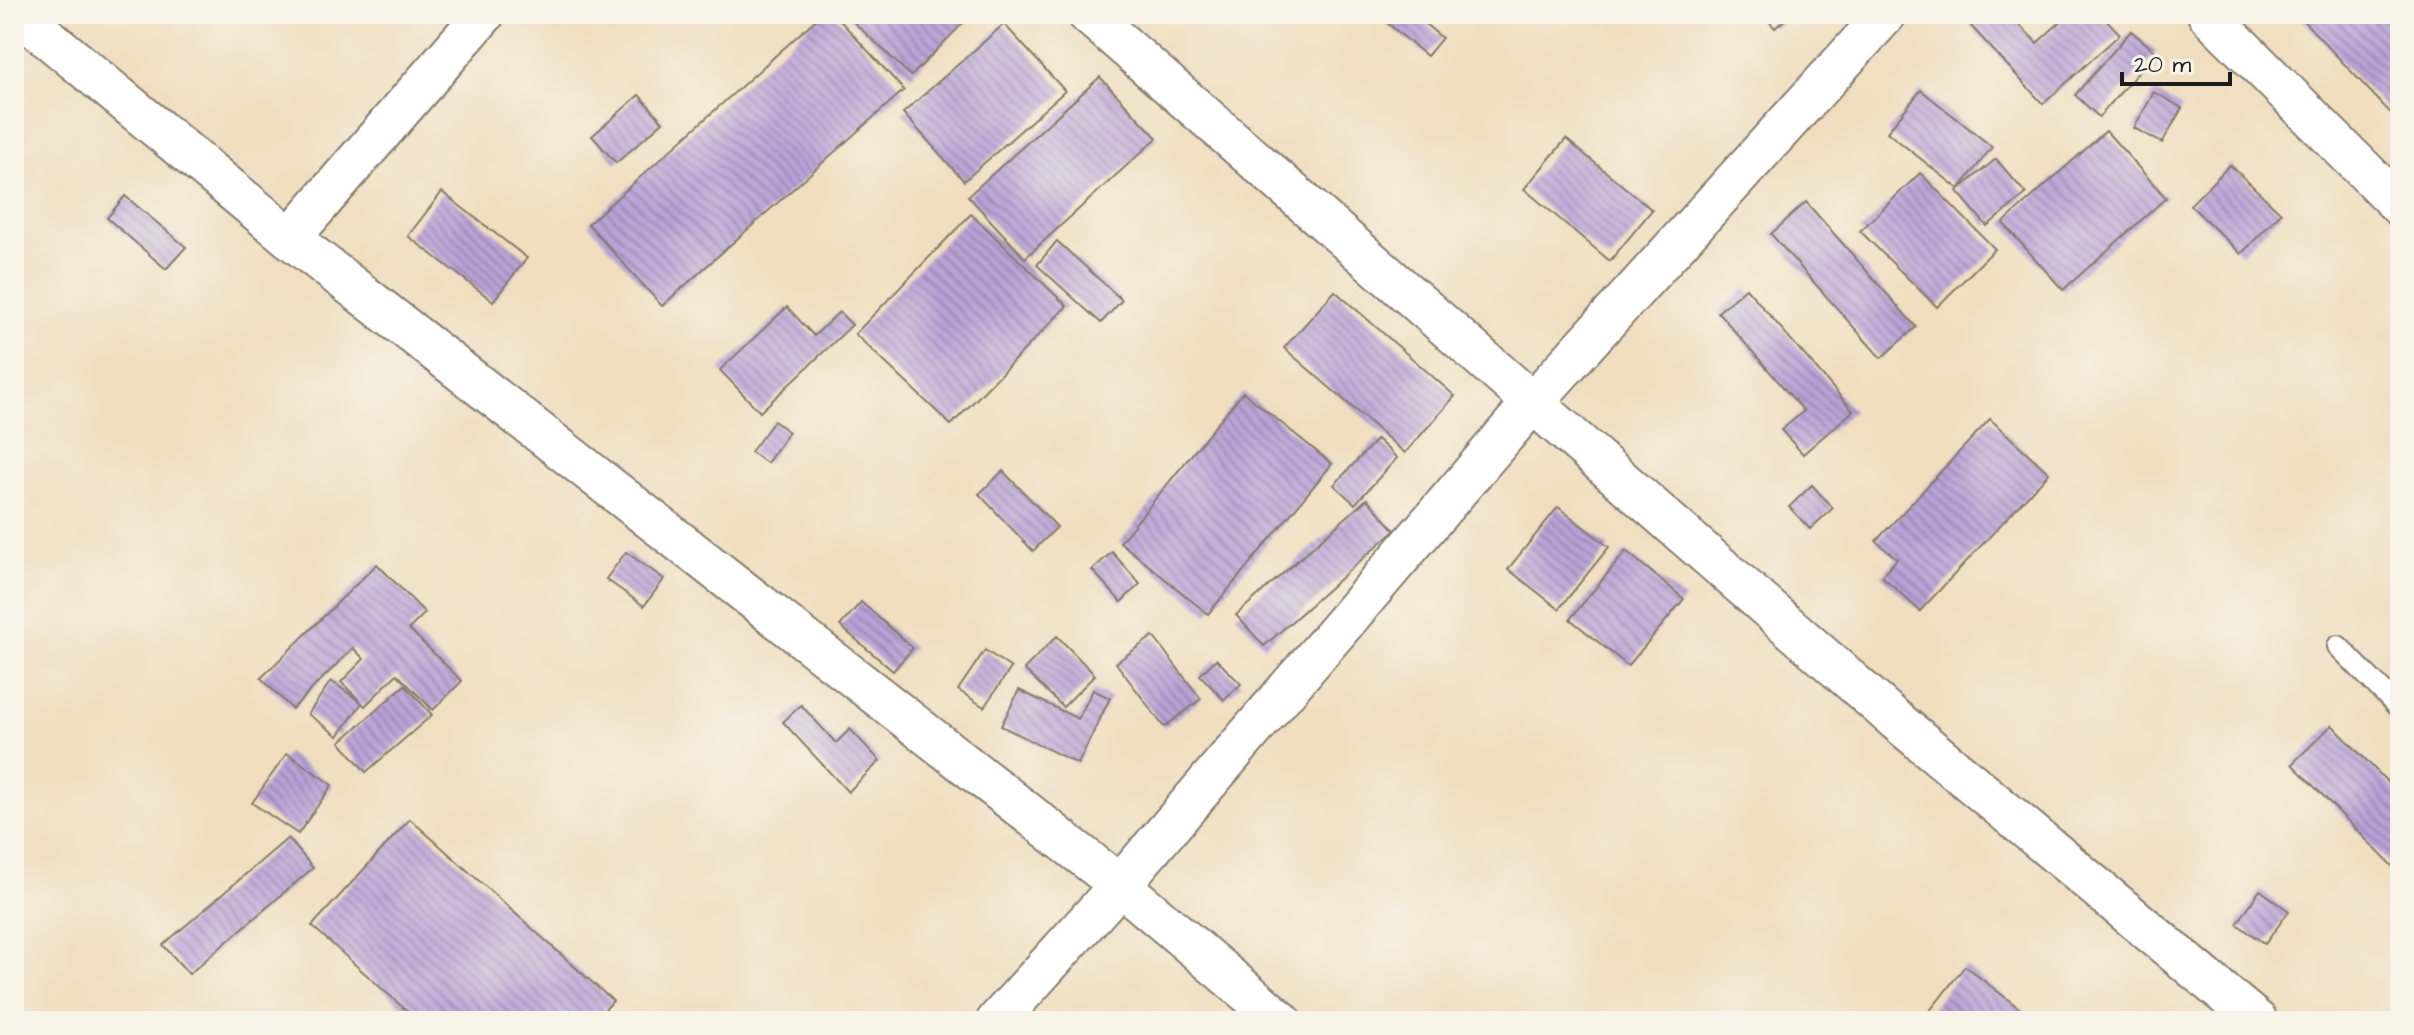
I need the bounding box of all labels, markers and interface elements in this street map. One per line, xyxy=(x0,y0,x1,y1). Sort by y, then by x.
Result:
scale bar xyxy=(2122,36,2230,86)
text: 20 m xyxy=(2134,48,2191,82)

